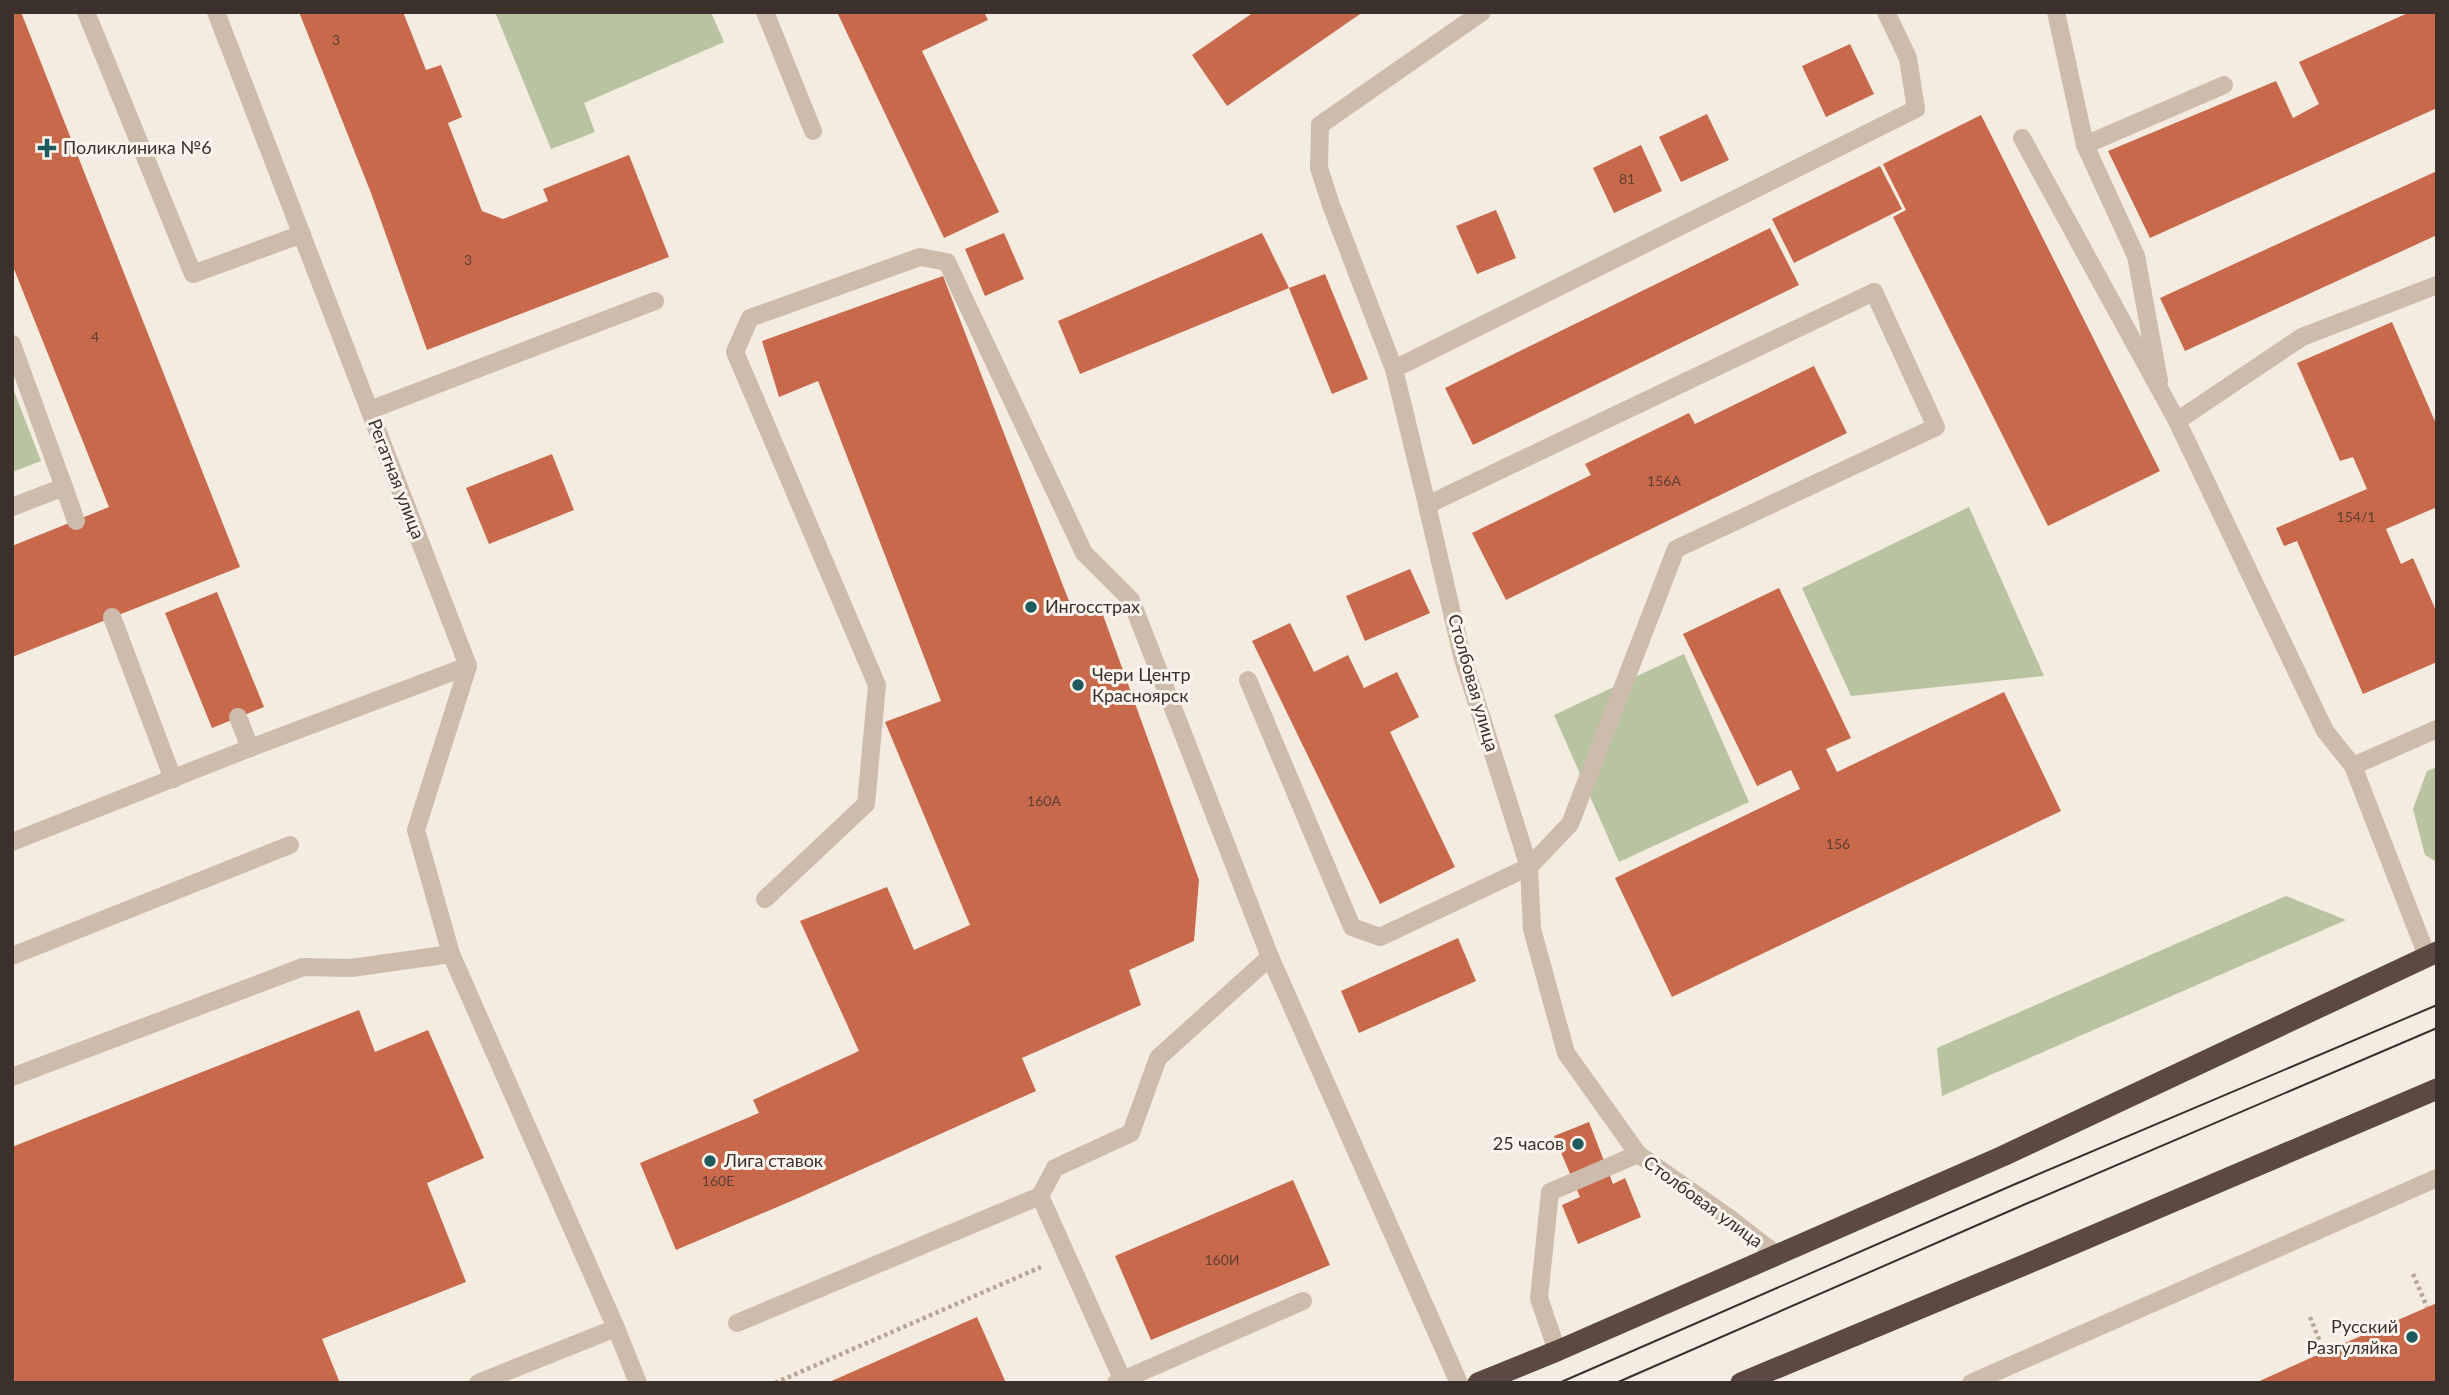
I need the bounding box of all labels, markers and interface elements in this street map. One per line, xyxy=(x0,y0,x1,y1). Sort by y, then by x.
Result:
house number: 3 xyxy=(332,31,340,48)
place label: Поликлиника №6 xyxy=(63,136,212,158)
marker: Поликлиника №6 xyxy=(37,138,57,158)
house number: 81 xyxy=(1619,170,1635,187)
house number: 3 xyxy=(464,251,472,268)
house number: 4 xyxy=(91,328,99,345)
street label: Регатная улица xyxy=(364,416,430,542)
house number: 156А xyxy=(1647,472,1681,489)
house number: 154/1 xyxy=(2337,508,2375,525)
place label: Ингосстрах xyxy=(1045,595,1140,617)
marker: Ингосстрах xyxy=(1023,599,1039,615)
street label: Столбовая улица xyxy=(1444,611,1504,754)
place label: Чери Центр Красноярск xyxy=(1092,663,1191,706)
marker: Чери Центр Красноярск xyxy=(1070,677,1086,693)
house number: 160А xyxy=(1027,792,1061,809)
house number: 156 xyxy=(1826,835,1850,852)
place label: 25 часов xyxy=(1493,1132,1564,1154)
marker: 25 часов xyxy=(1570,1136,1586,1152)
place label: Лига ставок xyxy=(723,1149,824,1171)
street label: Столбовая улица xyxy=(1640,1151,1768,1252)
marker: Лига ставок xyxy=(702,1153,718,1169)
house number: 160Е xyxy=(702,1172,734,1189)
house number: 160И xyxy=(1204,1251,1240,1268)
place label: Русский Разгуляйка xyxy=(2307,1315,2398,1358)
marker: Русский Разгуляйка xyxy=(2404,1329,2420,1345)

